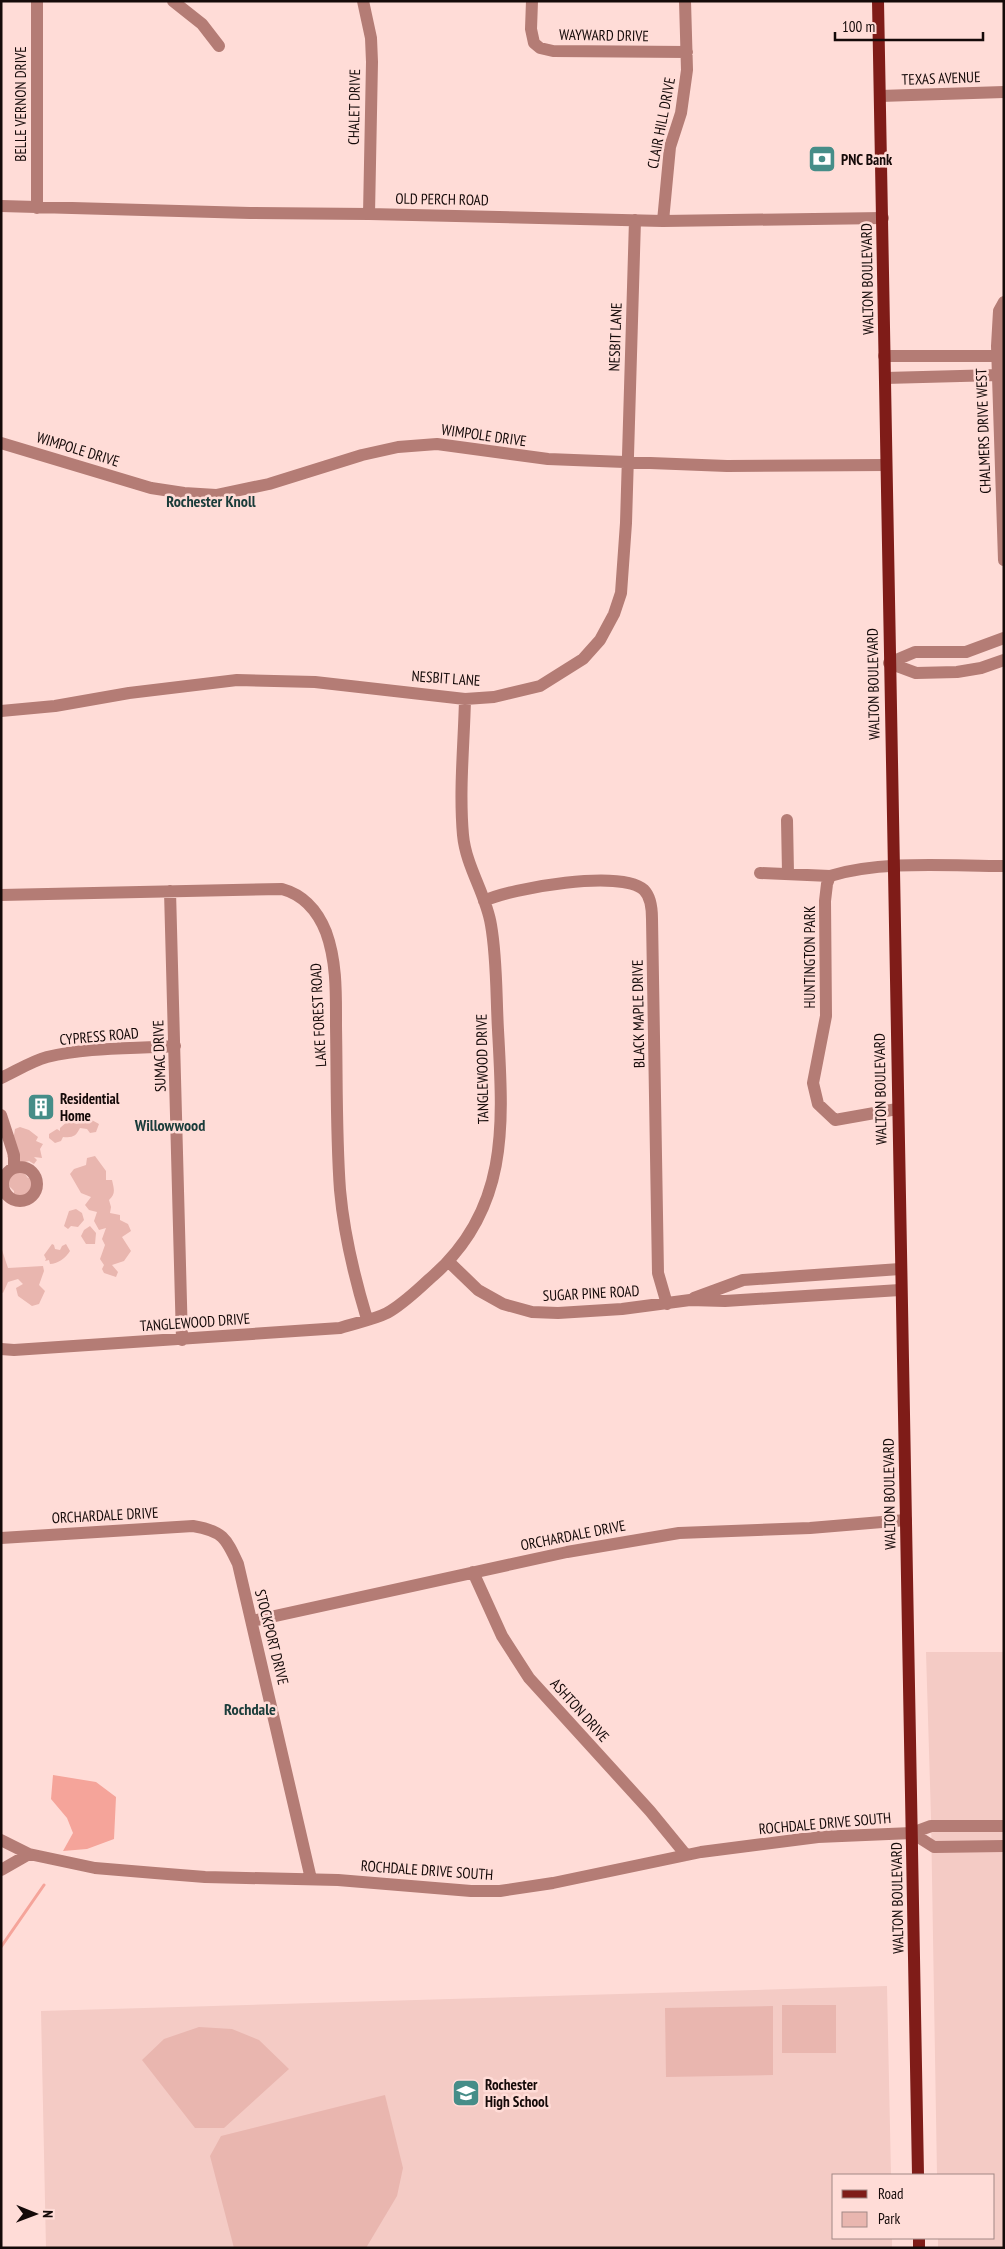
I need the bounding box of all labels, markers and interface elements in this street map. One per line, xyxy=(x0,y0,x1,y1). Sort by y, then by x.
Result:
scale bar xyxy=(835,10,982,42)
text: 100 m xyxy=(842,17,875,36)
street label: WAYWARD DRIVE xyxy=(559,25,649,45)
street label: BELLE VERNON DRIVE xyxy=(11,46,30,162)
street label: TEXAS AVENUE xyxy=(901,67,981,89)
street label: CHALET DRIVE xyxy=(344,69,364,145)
street label: CLAIR HILL DRIVE xyxy=(643,76,679,170)
bank icon: PNC Bank xyxy=(807,144,837,174)
place label: PNC Bank xyxy=(841,150,893,169)
street label: OLD PERCH ROAD xyxy=(395,189,489,209)
street label: WALTON BOULEVARD xyxy=(857,223,877,335)
street label: NESBIT LANE xyxy=(604,302,626,372)
street label: CHALMERS DRIVE WEST xyxy=(971,368,995,494)
street label: WIMPOLE DRIVE xyxy=(440,420,528,450)
street label: WIMPOLE DRIVE xyxy=(34,427,122,471)
district label: Rochester Knoll xyxy=(166,491,256,511)
street label: WALTON BOULEVARD xyxy=(863,628,883,740)
street label: NESBIT LANE xyxy=(411,666,481,690)
street label: HUNTINGTON PARK xyxy=(800,905,819,1008)
street label: BLACK MAPLE DRIVE xyxy=(628,960,648,1068)
street label: LAKE FOREST ROAD xyxy=(306,962,330,1067)
street label: TANGLEWOOD DRIVE xyxy=(472,1014,492,1124)
street label: SUMAC DRIVE xyxy=(148,1020,170,1092)
street label: CYPRESS ROAD xyxy=(59,1023,139,1049)
street label: WALTON BOULEVARD xyxy=(870,1033,890,1145)
place label: Residential Home xyxy=(60,1089,120,1125)
building icon: Residential Home xyxy=(26,1092,56,1122)
district label: Willowwood xyxy=(134,1115,205,1135)
street label: SUGAR PINE ROAD xyxy=(542,1281,640,1305)
street label: TANGLEWOOD DRIVE xyxy=(139,1309,251,1335)
street label: WALTON BOULEVARD xyxy=(879,1438,899,1550)
street label: ORCHARDALE DRIVE xyxy=(51,1503,159,1527)
street label: ORCHARDALE DRIVE xyxy=(519,1515,627,1555)
street label: STOCKPORT DRIVE xyxy=(251,1587,293,1687)
street label: ASHTON DRIVE xyxy=(546,1674,614,1746)
district label: Rochdale xyxy=(224,1699,276,1719)
street label: ROCHDALE DRIVE SOUTH xyxy=(758,1808,892,1838)
street label: WALTON BOULEVARD xyxy=(887,1842,907,1954)
street label: ROCHDALE DRIVE SOUTH xyxy=(360,1856,494,1884)
place label: Rochester High School xyxy=(485,2075,549,2111)
school or university icon: Rochester High School xyxy=(451,2078,481,2108)
legend xyxy=(832,2174,995,2239)
text: Road xyxy=(878,2184,904,2203)
north arrow xyxy=(10,2189,60,2239)
text: Park xyxy=(878,2209,900,2228)
text: N xyxy=(39,2210,57,2218)

